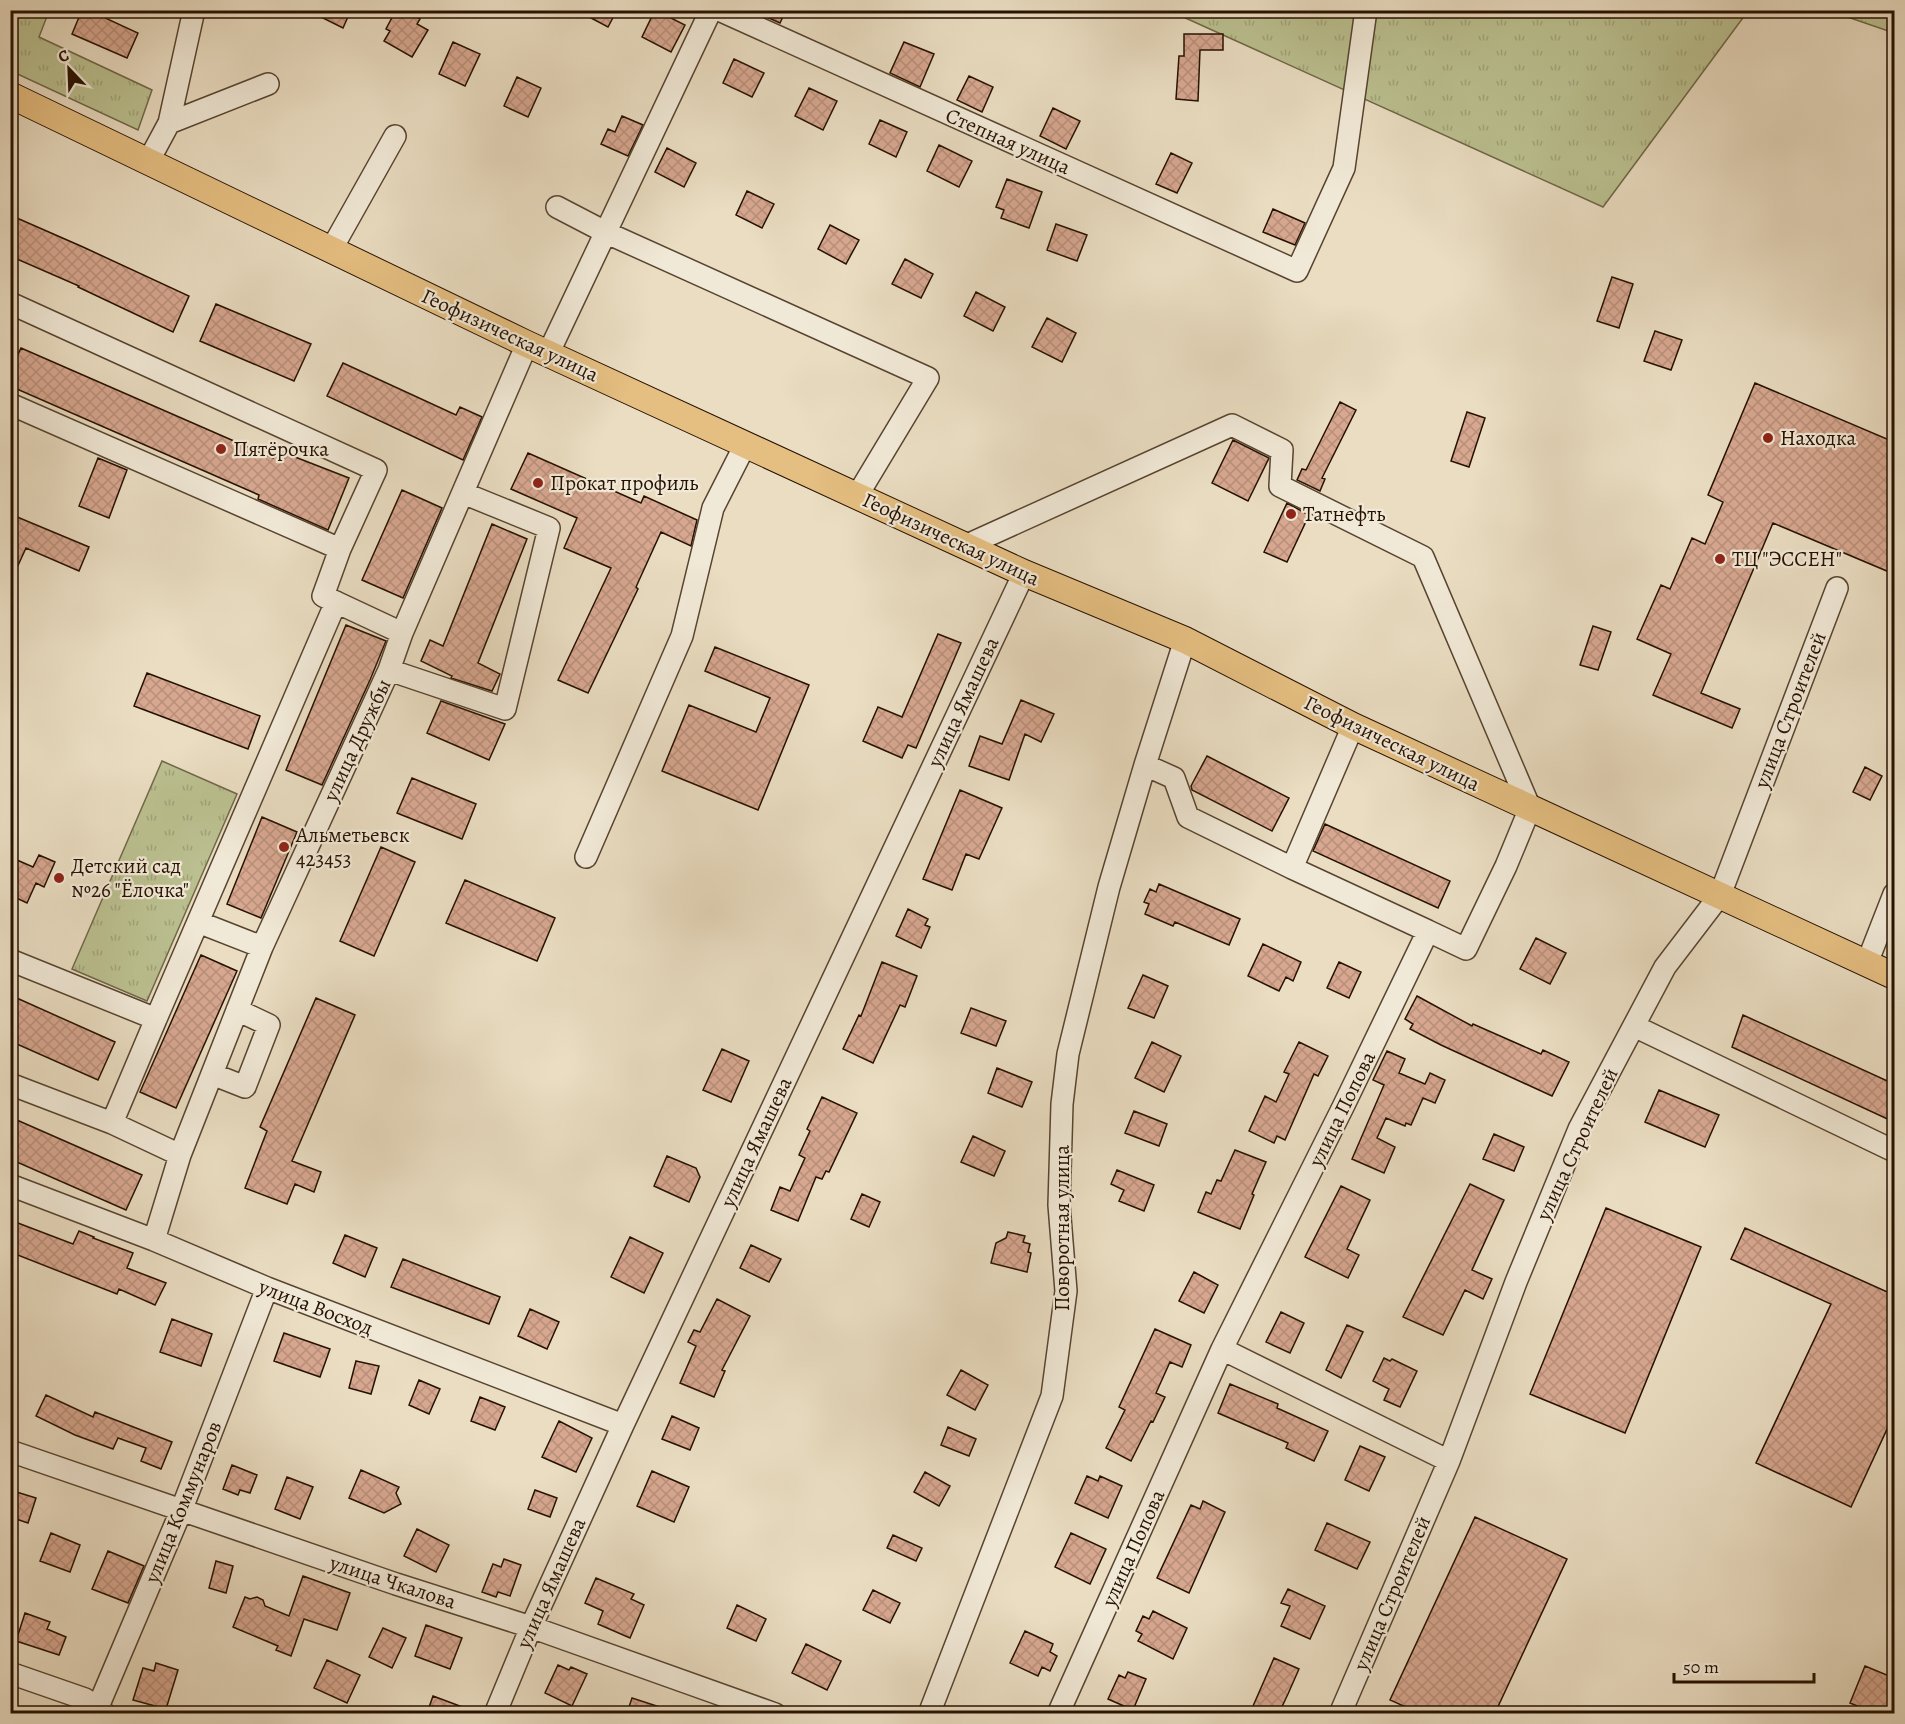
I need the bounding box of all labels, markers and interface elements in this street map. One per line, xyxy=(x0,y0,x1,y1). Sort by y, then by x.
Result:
north arrow xyxy=(39,39,99,99)
text: С xyxy=(55,44,72,68)
street label: Степная улица xyxy=(941,101,1075,181)
street label: Геофизическая улица xyxy=(417,282,603,388)
place label: Находка xyxy=(1780,424,1856,452)
marker: Находка xyxy=(1761,431,1775,445)
place label: Пятёрочка xyxy=(233,435,329,463)
marker: Пятёрочка xyxy=(214,442,228,456)
place label: Прокат профиль xyxy=(550,469,699,497)
marker: Прокат профиль xyxy=(531,476,545,490)
street label: Геофизическая улица xyxy=(858,486,1044,592)
place label: Татнефть xyxy=(1303,500,1386,528)
marker: Татнефть xyxy=(1284,507,1298,521)
place label: ТЦ "ЭССЕН" xyxy=(1732,545,1842,573)
marker: ТЦ "ЭССЕН" xyxy=(1713,552,1727,566)
street label: улица Строителей xyxy=(1747,628,1833,793)
street label: улица Ямашева xyxy=(920,632,1006,773)
street label: улица Дружбы xyxy=(316,674,398,807)
street label: Геофизическая улица xyxy=(1299,688,1485,798)
place label: Альметьевск 423453 xyxy=(295,821,410,873)
marker: Альметьевск 423453 xyxy=(277,840,291,854)
place label: Детский сад №26 "Ёлочка" xyxy=(71,852,189,904)
marker: Детский сад №26 "Ёлочка" xyxy=(52,871,66,885)
street label: улица Попова xyxy=(1302,1046,1382,1172)
street label: улица Строителей xyxy=(1529,1063,1625,1226)
street label: улица Ямашева xyxy=(713,1072,799,1213)
street label: Поворотная улица xyxy=(1048,1144,1076,1311)
street label: улица Восход xyxy=(254,1272,377,1342)
street label: улица Коммунаров xyxy=(137,1417,228,1588)
street label: улица Попова xyxy=(1094,1485,1171,1612)
street label: улица Строителей xyxy=(1346,1511,1437,1676)
street label: улица Ямашева xyxy=(509,1513,593,1654)
street label: улица Чкалова xyxy=(325,1548,460,1616)
scale bar xyxy=(1674,1646,1814,1684)
text: 50 m xyxy=(1683,1655,1719,1679)

